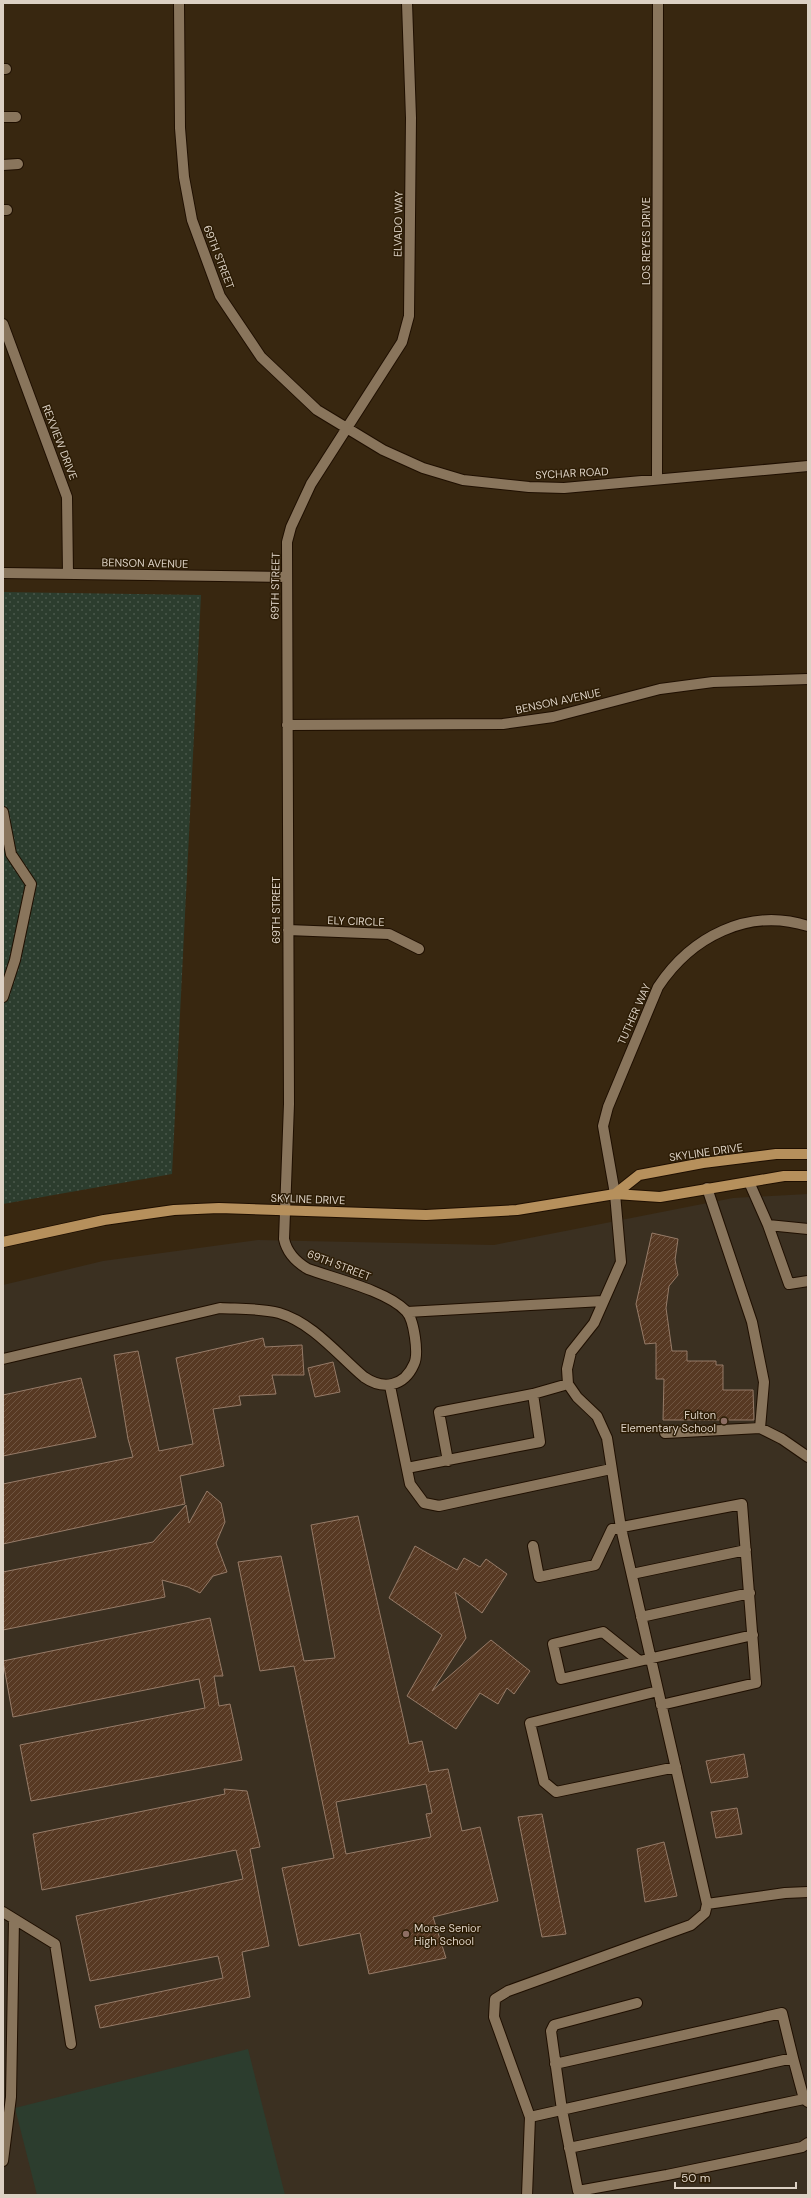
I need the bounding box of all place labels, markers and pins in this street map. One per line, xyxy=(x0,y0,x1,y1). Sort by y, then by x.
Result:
place label: Fulton Elementary School xyxy=(621,1408,716,1435)
marker: Fulton Elementary School xyxy=(719,1416,729,1426)
place label: Morse Senior High School xyxy=(414,1921,481,1948)
marker: Morse Senior High School xyxy=(401,1929,411,1939)

